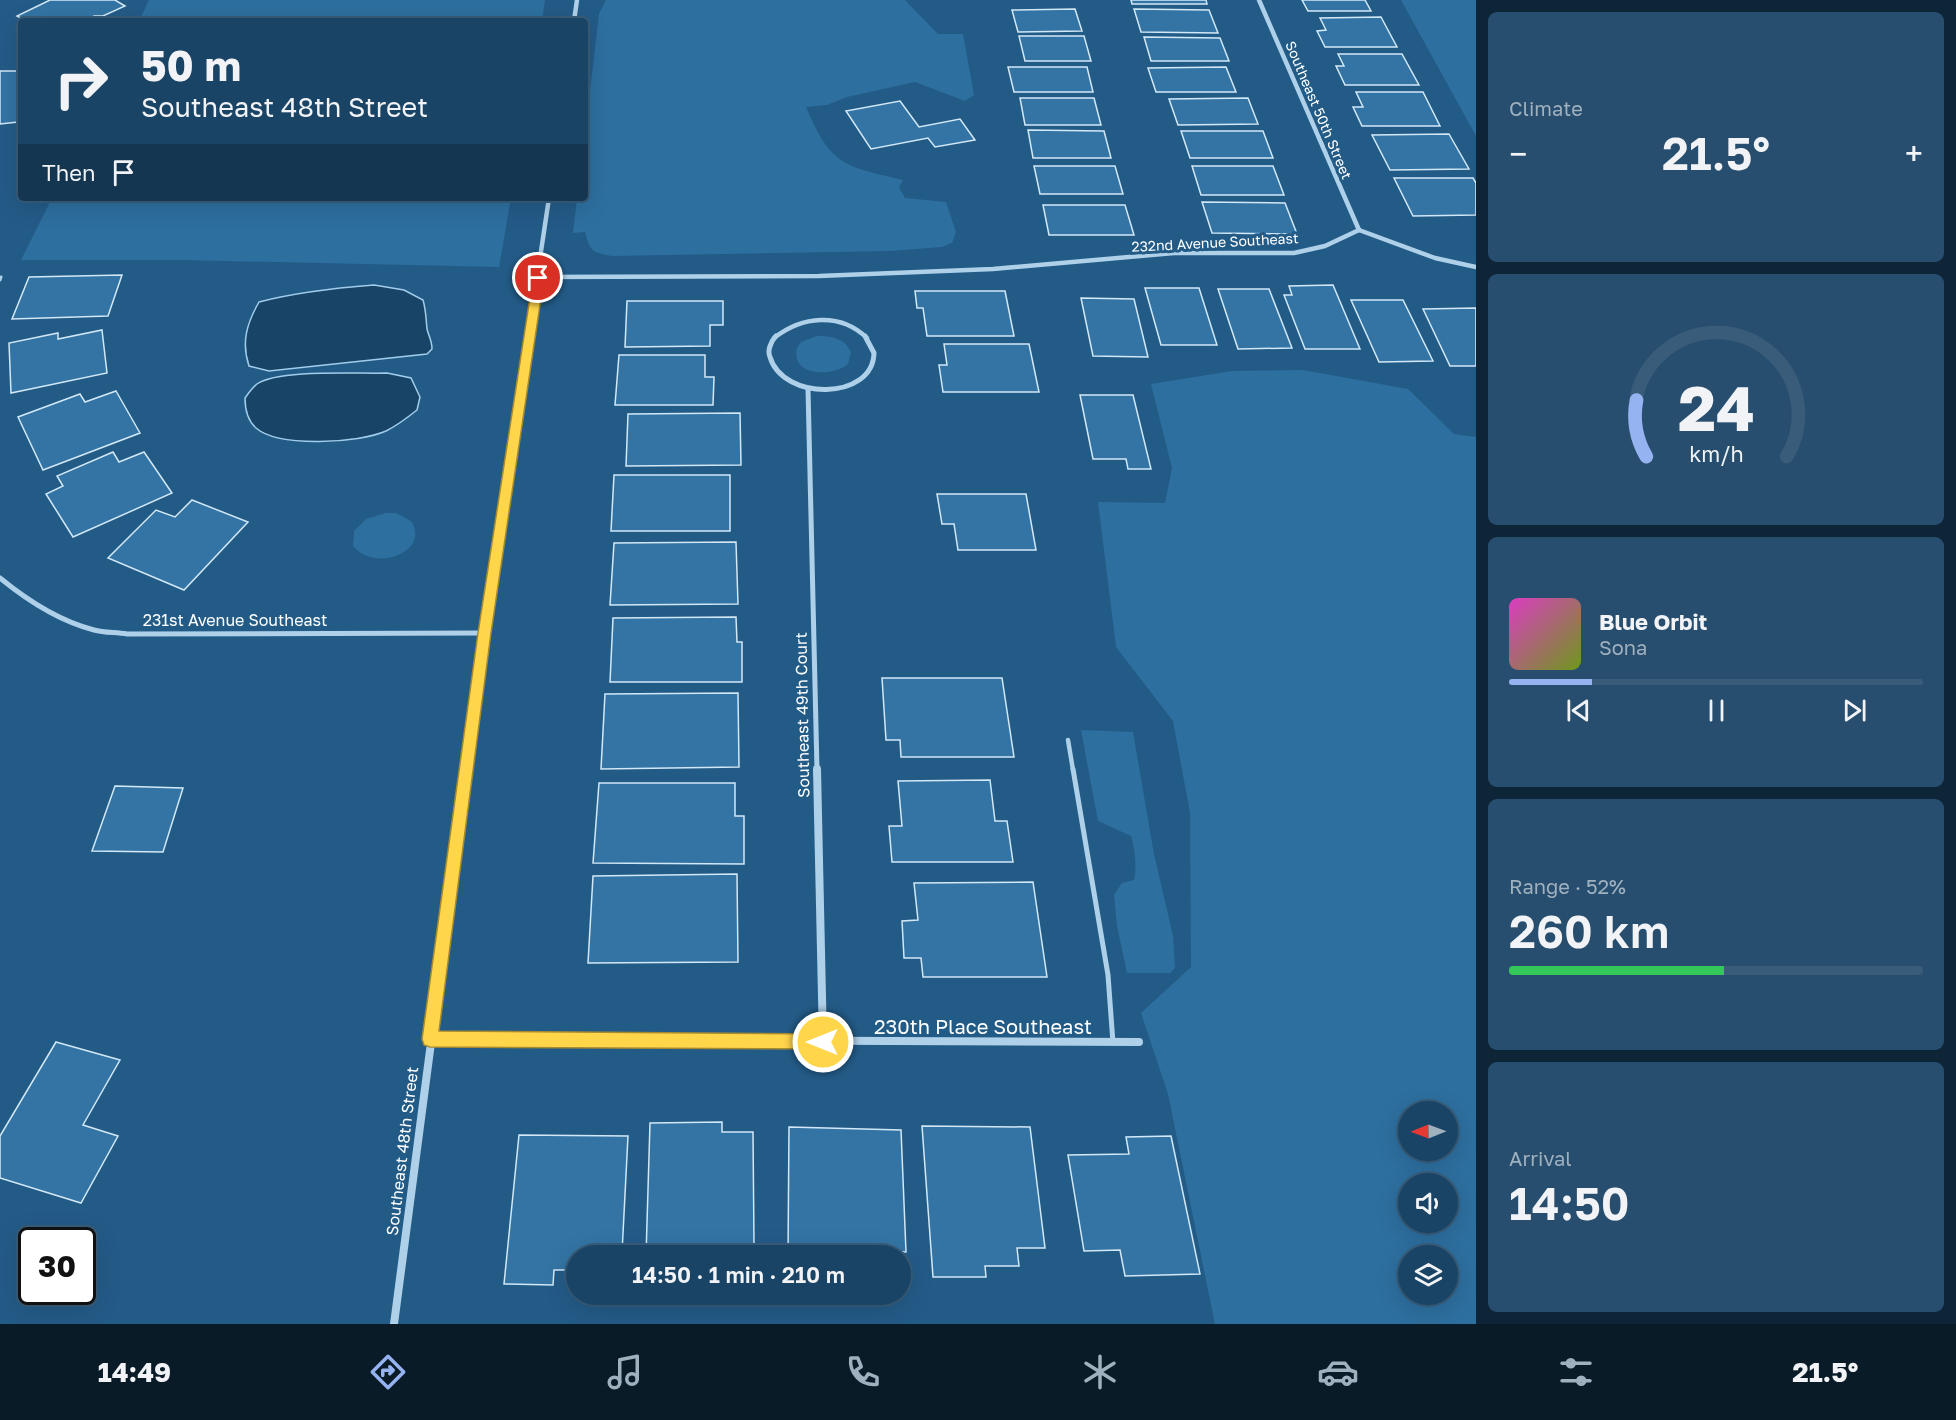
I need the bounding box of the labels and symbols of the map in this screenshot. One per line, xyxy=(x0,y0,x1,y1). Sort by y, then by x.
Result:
street label: Southeast 50th Street xyxy=(1282,38,1356,182)
street label: 232nd Avenue Southeast xyxy=(1131,229,1299,255)
pin xyxy=(512,252,563,303)
street label: 231st Avenue Southeast xyxy=(143,610,327,630)
street label: Southeast 49th Court xyxy=(791,632,813,798)
position arrow xyxy=(791,1010,855,1074)
street label: 230th Place Southeast xyxy=(874,1014,1092,1038)
street label: Southeast 48th Street xyxy=(382,1065,422,1237)
north arrow xyxy=(1398,1101,1458,1161)
speed limit sign: 30 xyxy=(18,1227,96,1305)

